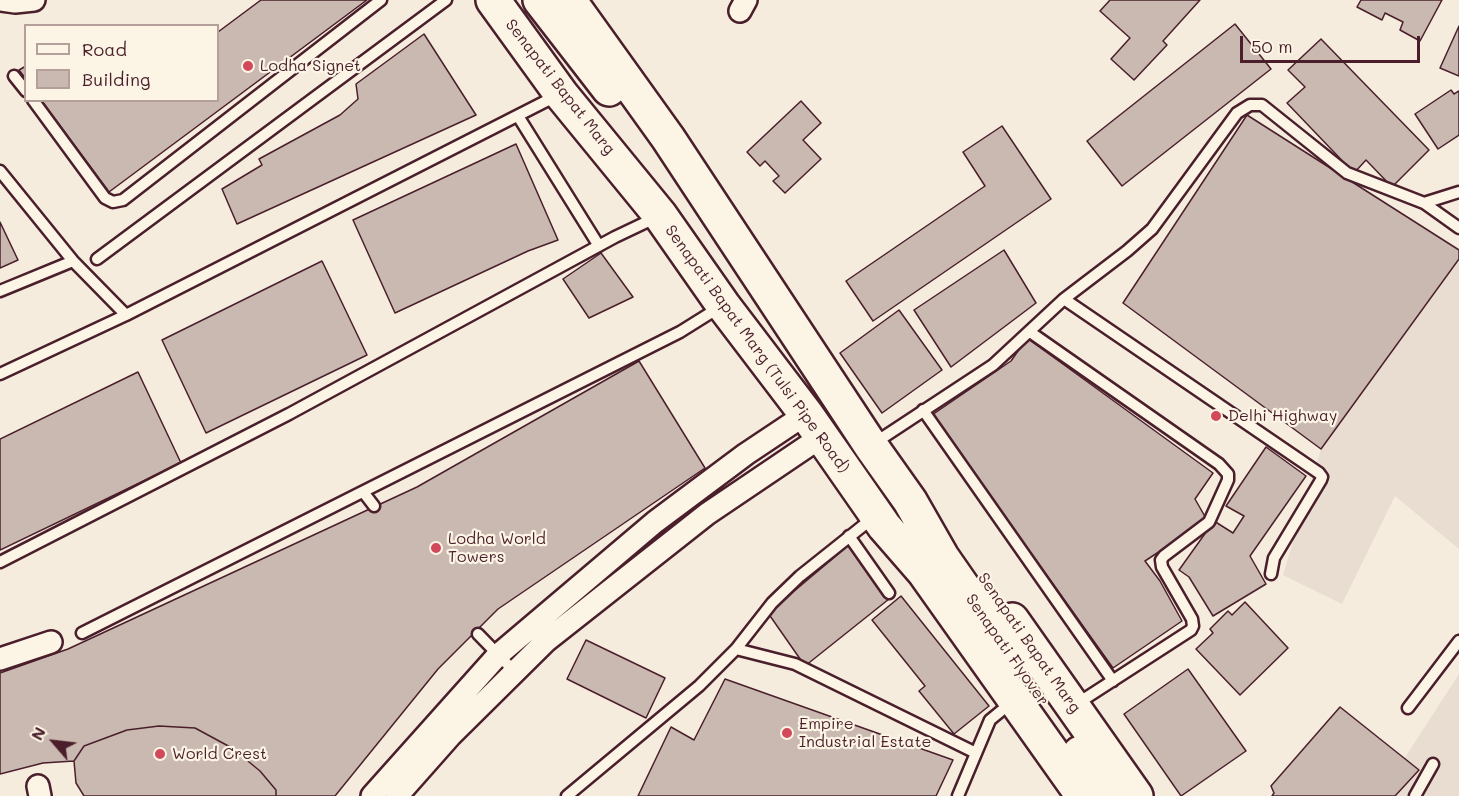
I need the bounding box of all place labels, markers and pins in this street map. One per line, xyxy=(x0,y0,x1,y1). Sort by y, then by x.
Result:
place label: Lodha Signet xyxy=(260,56,361,76)
marker: Lodha Signet xyxy=(241,59,255,73)
place label: Delhi Highway xyxy=(1228,406,1337,426)
marker: Delhi Highway xyxy=(1209,409,1223,423)
place label: Lodha World Towers xyxy=(448,529,546,567)
marker: Lodha World Towers xyxy=(429,541,443,555)
place label: Empire Industrial Estate xyxy=(799,714,932,752)
marker: Empire Industrial Estate xyxy=(780,726,794,740)
place label: World Crest xyxy=(172,744,267,764)
marker: World Crest xyxy=(153,747,167,761)

